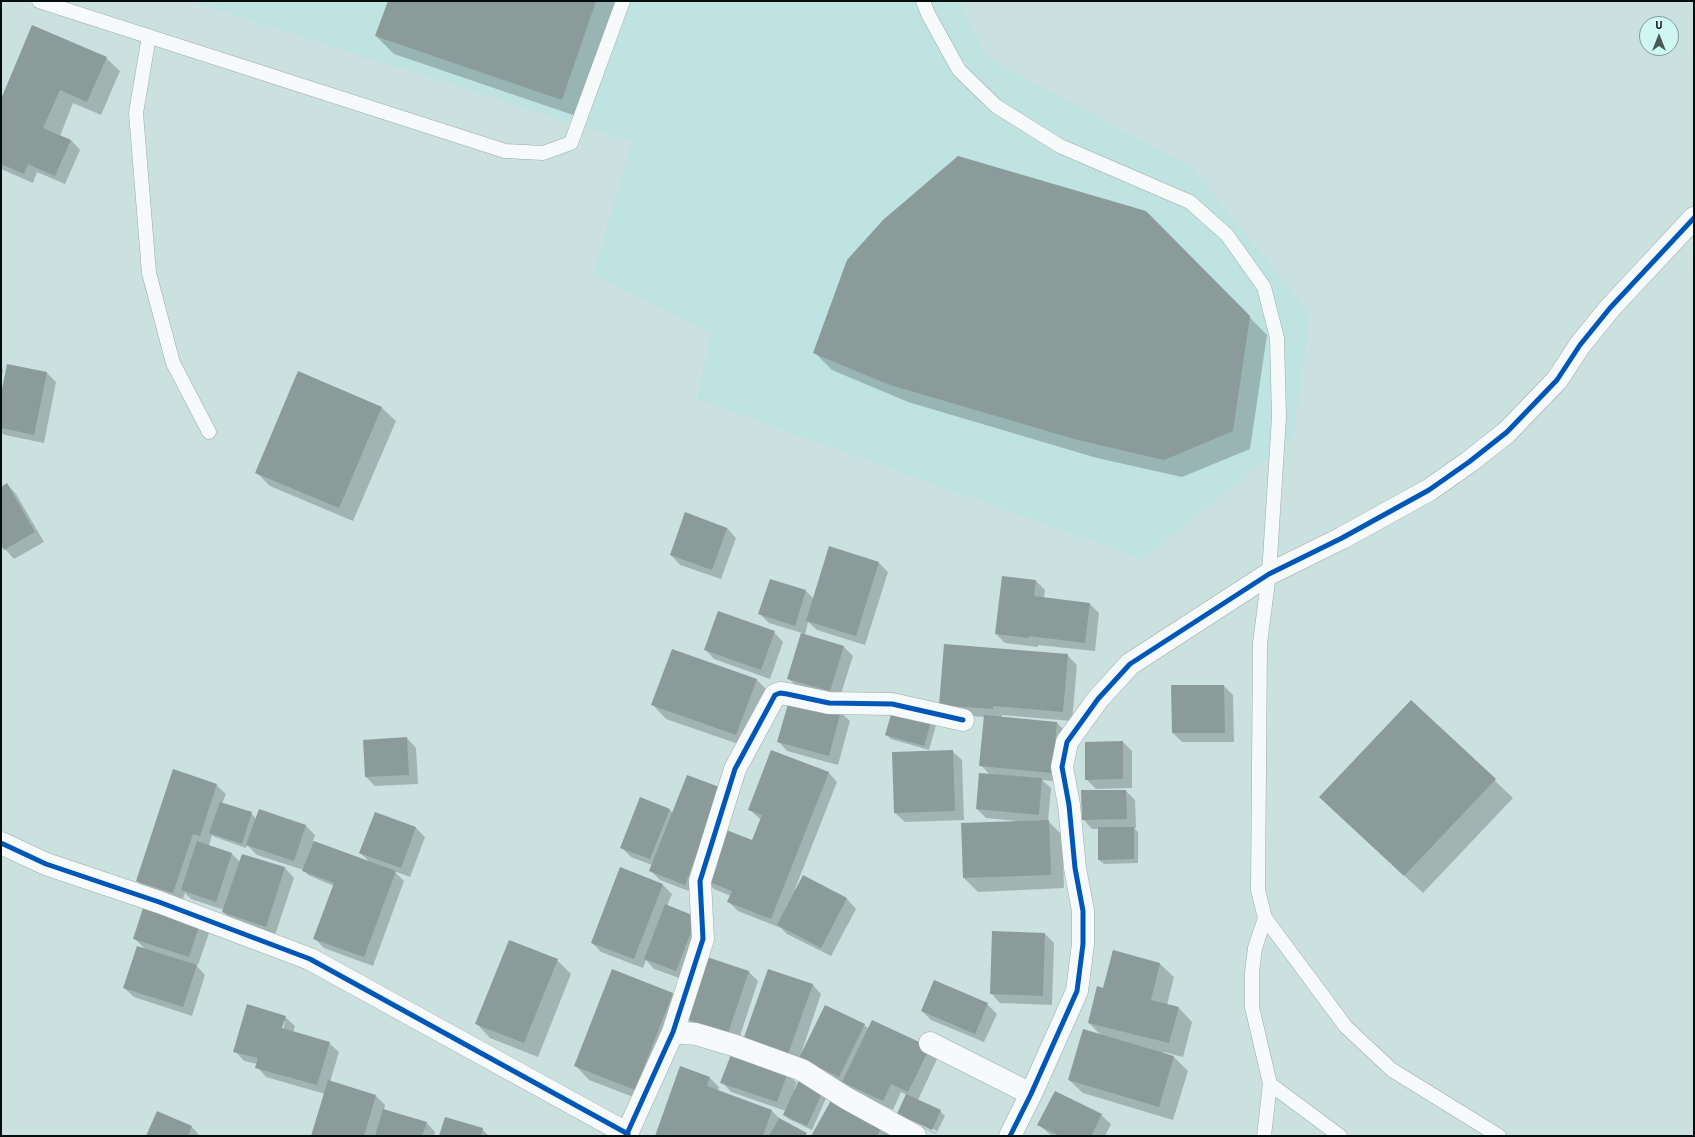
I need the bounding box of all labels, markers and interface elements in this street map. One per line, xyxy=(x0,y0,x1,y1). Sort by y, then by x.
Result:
north arrow xyxy=(1639,16,1679,56)
text: U xyxy=(1656,18,1662,32)

